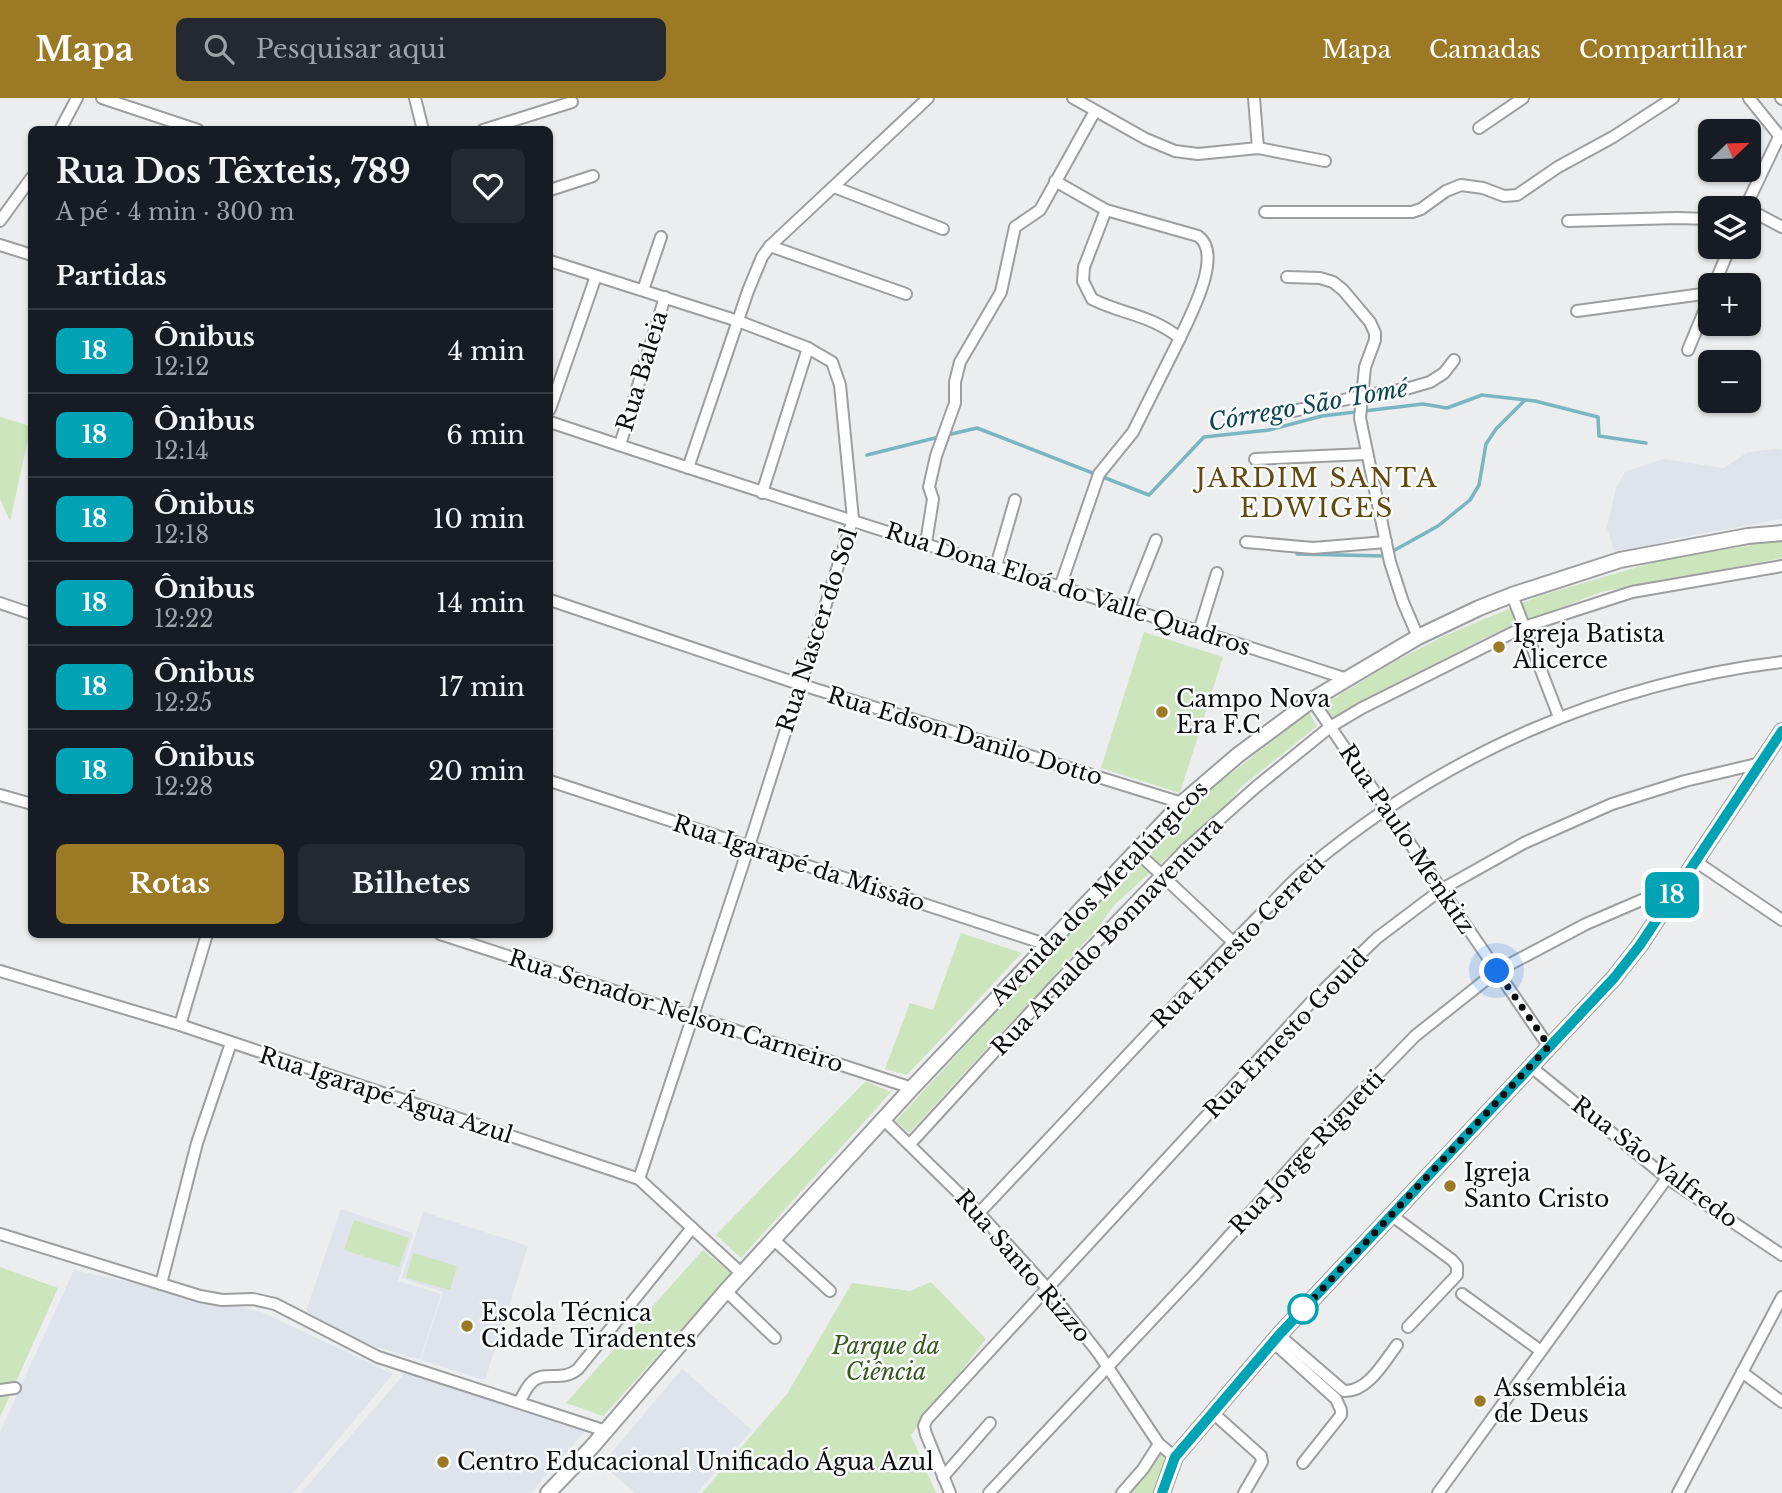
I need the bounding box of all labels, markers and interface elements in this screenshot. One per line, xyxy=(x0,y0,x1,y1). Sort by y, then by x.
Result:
search box xyxy=(176,18,666,81)
text: Mapa xyxy=(35,29,134,70)
icon: search xyxy=(200,30,238,68)
text: Pesquisar aqui xyxy=(256,33,446,65)
text: Mapa xyxy=(1322,35,1391,64)
text: Camadas xyxy=(1429,35,1541,64)
text: Compartilhar xyxy=(1579,35,1747,64)
north arrow xyxy=(1698,119,1760,182)
map controls xyxy=(1698,119,1761,413)
button: heart xyxy=(451,149,525,223)
text: Rua Dos Têxteis, 789 xyxy=(56,151,411,192)
button: layers xyxy=(1698,196,1761,259)
text: A pé · 4 min · 300 m xyxy=(56,198,294,226)
text: Partidas xyxy=(56,260,167,292)
button: + xyxy=(1698,273,1761,336)
street label: Rua Baleia xyxy=(610,307,674,435)
text: Ônibus xyxy=(154,321,255,353)
text: 4 min xyxy=(448,335,525,367)
text: 18 xyxy=(82,336,107,365)
button: − xyxy=(1698,350,1761,413)
text: 12:12 xyxy=(154,353,209,381)
water label: Córrego São Tomé xyxy=(1206,373,1412,437)
text: Ônibus xyxy=(154,405,255,437)
text: 6 min xyxy=(446,419,525,451)
text: 18 xyxy=(82,420,107,449)
text: 12:14 xyxy=(154,437,209,465)
district label: JARDIM SANTA EDWIGES xyxy=(1193,462,1438,524)
text: Ônibus xyxy=(154,489,255,521)
text: 10 min xyxy=(433,503,525,535)
text: 18 xyxy=(82,504,107,533)
street label: Rua Dona Eloá do Valle Quadros xyxy=(882,517,1254,661)
text: 12:18 xyxy=(154,521,209,549)
street label: Rua Nascer do Sol xyxy=(771,525,863,735)
text: Ônibus xyxy=(154,573,255,605)
text: 14 min xyxy=(436,587,525,619)
text: 18 xyxy=(82,588,107,617)
text: 12:22 xyxy=(154,605,213,633)
place label: Igreja Batista Alicerce xyxy=(1512,620,1665,674)
marker: Igreja Batista Alicerce xyxy=(1491,639,1507,655)
text: Ônibus xyxy=(154,657,255,689)
text: 17 min xyxy=(438,671,525,703)
text: 18 xyxy=(82,672,107,701)
street label: Rua Edson Danilo Dotto xyxy=(824,681,1106,791)
place label: Campo Nova Era F.C xyxy=(1176,685,1331,739)
text: 12:25 xyxy=(154,689,212,717)
marker: Campo Nova Era F.C xyxy=(1154,704,1170,720)
street label: Rua Paulo Menkitz xyxy=(1333,739,1481,939)
text: Ônibus xyxy=(154,741,255,773)
text: 20 min xyxy=(428,755,525,787)
text: 18 xyxy=(82,756,107,785)
text: 12:28 xyxy=(154,773,213,801)
street label: Avenida dos Metalúrgicos xyxy=(984,775,1214,1012)
street label: Rua Igarapé da Missão xyxy=(669,809,929,917)
street label: Rua Arnaldo Bonnaventura xyxy=(986,811,1229,1061)
button: Rotas xyxy=(56,844,284,924)
button: Bilhetes xyxy=(298,844,525,924)
street label: Rua Ernesto Cerreti xyxy=(1146,850,1330,1034)
line badge: 18 xyxy=(1640,872,1704,918)
text: 18 xyxy=(1659,880,1685,909)
street label: Rua Senador Nelson Carneiro xyxy=(505,944,847,1078)
street label: Rua Ernesto Gould xyxy=(1198,944,1374,1124)
your location xyxy=(1479,953,1514,988)
street label: Rua Igarapé Água Azul xyxy=(256,1040,517,1149)
street label: Rua Jorge Riguetti xyxy=(1224,1064,1390,1240)
street label: Rua São Valfredo xyxy=(1566,1090,1744,1234)
place label: Igreja Santo Cristo xyxy=(1464,1159,1609,1213)
marker: Igreja Santo Cristo xyxy=(1442,1178,1458,1194)
street label: Rua Santo Rizzo xyxy=(949,1184,1097,1348)
unlabelled marker xyxy=(1288,1294,1318,1324)
place label: Escola Técnica Cidade Tiradentes xyxy=(481,1299,696,1353)
marker: Escola Técnica Cidade Tiradentes xyxy=(459,1318,475,1334)
park label: Parque da Ciência xyxy=(831,1332,940,1386)
place label: Assembléia de Deus xyxy=(1493,1374,1627,1428)
marker: Assembléia de Deus xyxy=(1472,1393,1488,1409)
place label: Centro Educacional Unificado Água Azul xyxy=(457,1447,934,1476)
marker: Centro Educacional Unificado Água Azul xyxy=(435,1454,451,1470)

